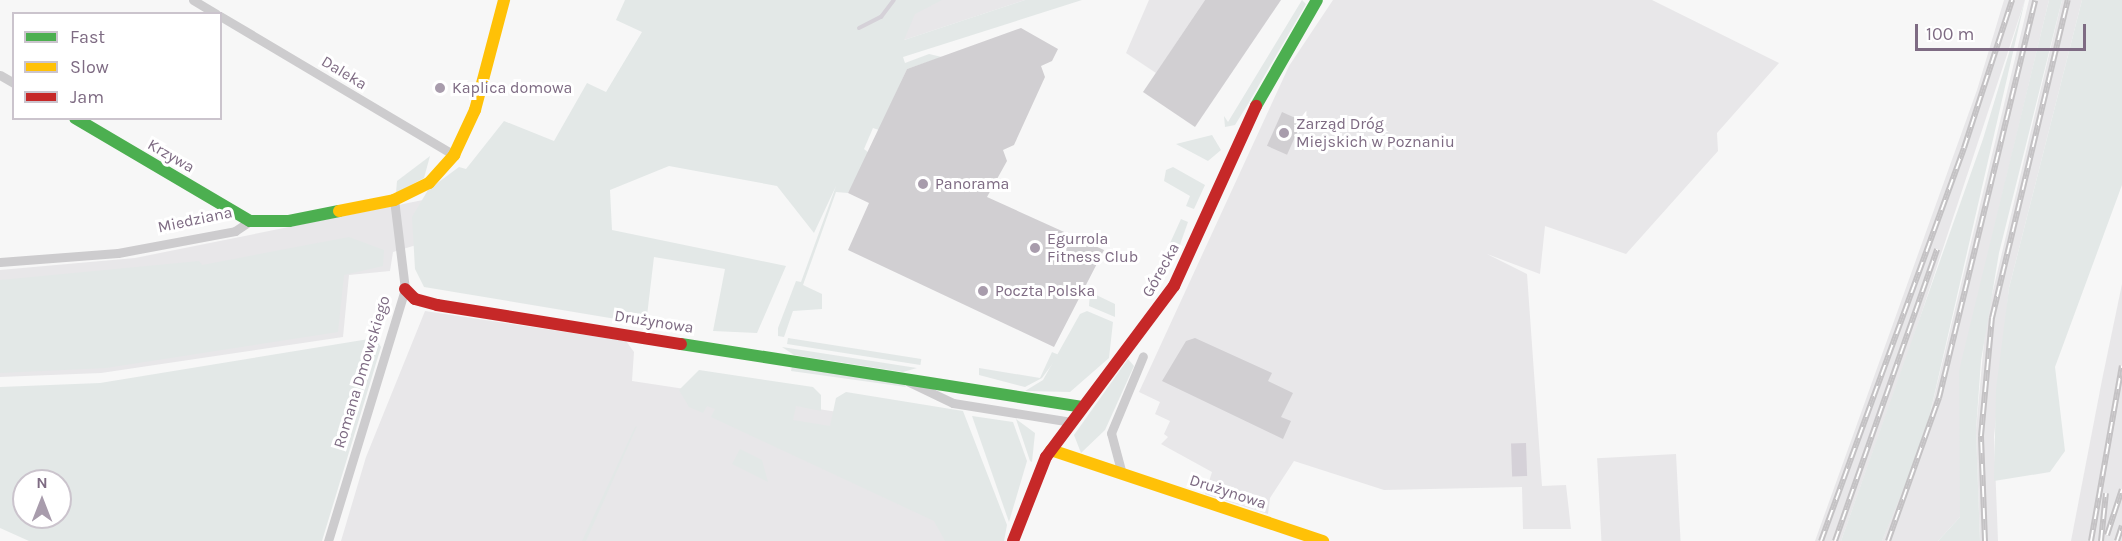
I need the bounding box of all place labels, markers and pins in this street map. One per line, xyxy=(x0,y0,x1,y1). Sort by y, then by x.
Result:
place label: Kaplica domowa xyxy=(452,78,572,98)
marker: Kaplica domowa xyxy=(433,81,447,95)
place label: Zarząd Dróg Miejskich w Poznaniu xyxy=(1296,114,1455,152)
marker: Zarząd Dróg Miejskich w Poznaniu xyxy=(1277,126,1291,140)
place label: Panorama xyxy=(935,174,1009,194)
marker: Panorama xyxy=(916,177,930,191)
place label: Egurrola Fitness Club xyxy=(1047,229,1138,267)
marker: Egurrola Fitness Club xyxy=(1028,241,1042,255)
place label: Poczta Polska xyxy=(995,281,1095,301)
marker: Poczta Polska xyxy=(976,284,990,298)

